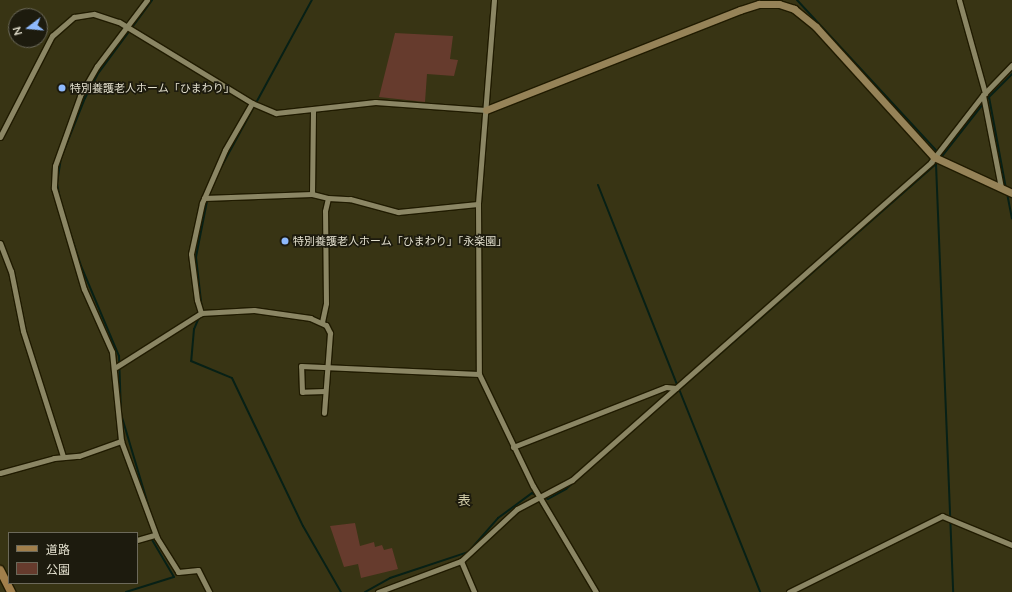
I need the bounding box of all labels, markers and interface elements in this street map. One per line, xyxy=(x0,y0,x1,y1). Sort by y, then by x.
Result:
north arrow xyxy=(8,8,48,48)
text: N xyxy=(10,25,24,37)
place label: 特別養護老人ホーム「ひまわり」 xyxy=(70,81,235,95)
marker: 特別養護老人ホーム「ひまわり」 xyxy=(57,83,67,93)
place label: 特別養護老人ホーム「ひまわり」「永楽園」 xyxy=(293,234,507,248)
marker: 特別養護老人ホーム「ひまわり」「永楽園」 xyxy=(280,236,290,246)
district label: 表 xyxy=(458,492,470,508)
legend xyxy=(8,532,138,584)
text: 道路 xyxy=(46,542,70,557)
text: 公園 xyxy=(46,562,70,577)

